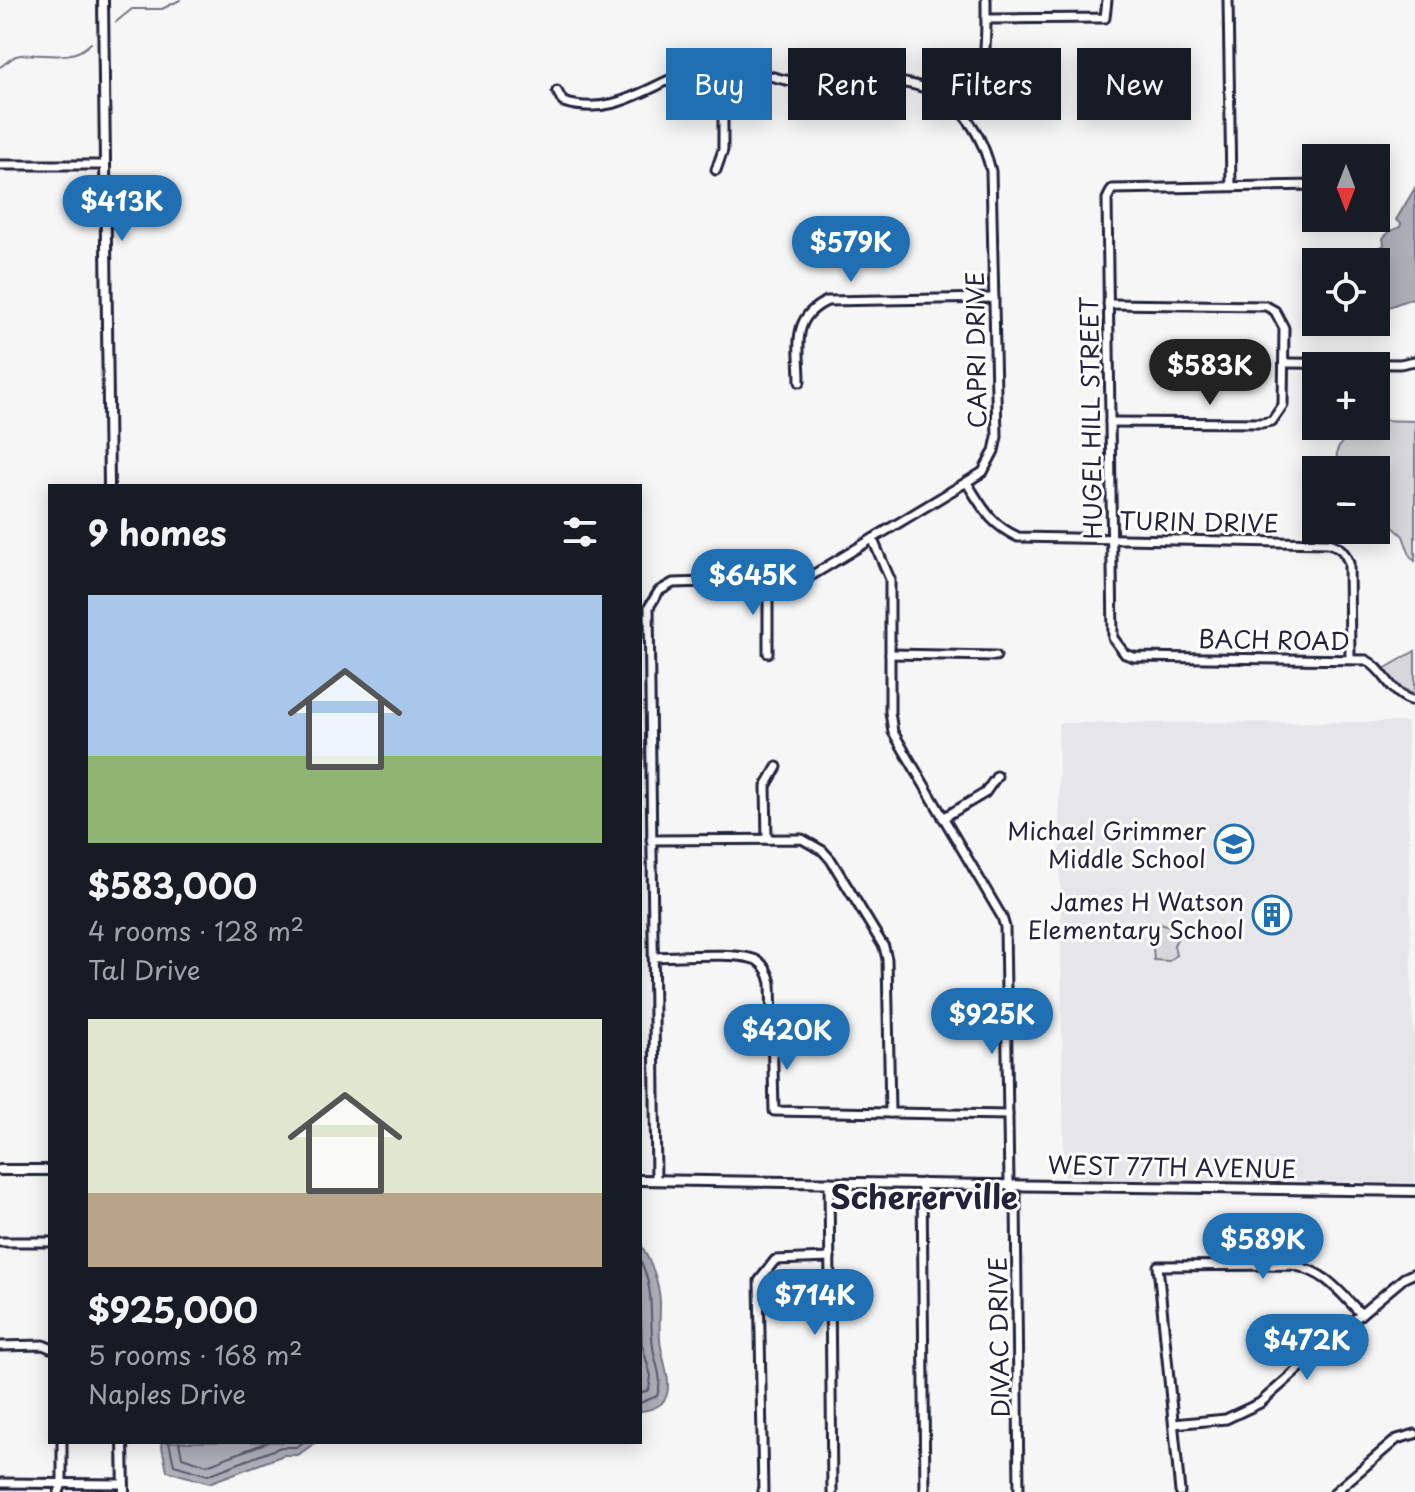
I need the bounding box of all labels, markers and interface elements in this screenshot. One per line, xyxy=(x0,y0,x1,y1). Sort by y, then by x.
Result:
chip: Buy xyxy=(666,48,772,120)
chip: Rent xyxy=(788,48,906,120)
chip: Filters xyxy=(922,48,1061,120)
chip: New xyxy=(1077,48,1191,120)
north arrow xyxy=(1302,144,1390,232)
map controls xyxy=(1302,144,1390,544)
pin: $413K xyxy=(66,175,178,243)
text: $413K xyxy=(81,181,163,220)
pin: $579K xyxy=(795,216,907,284)
text: $579K xyxy=(810,222,892,261)
button: locate xyxy=(1302,248,1390,336)
street label: CAPRI DRIVE xyxy=(956,271,994,429)
street label: HUGEL HILL STREET xyxy=(1070,296,1110,540)
pin: $583K xyxy=(1154,339,1266,407)
text: $583K xyxy=(1167,345,1253,384)
button: + xyxy=(1302,352,1390,440)
button: − xyxy=(1302,456,1390,544)
street label: TURIN DRIVE xyxy=(1119,502,1279,540)
text: 9 homes xyxy=(88,506,227,558)
icon: filters xyxy=(558,510,602,554)
pin: $645K xyxy=(697,549,809,617)
text: $645K xyxy=(709,555,797,594)
street label: BACH ROAD xyxy=(1198,620,1350,658)
icon: home xyxy=(273,647,417,791)
place label: Michael Grimmer Middle School xyxy=(1007,812,1207,876)
school or university icon: Michael Grimmer Middle School xyxy=(1213,823,1255,865)
text: $583,000 xyxy=(88,859,257,911)
place label: James H Watson Elementary School xyxy=(1028,883,1244,947)
building icon: James H Watson Elementary School xyxy=(1251,894,1293,936)
text: 4 rooms · 128 m² xyxy=(88,911,304,950)
text: Tal Drive xyxy=(88,950,201,989)
pin: $925K xyxy=(936,988,1048,1056)
text: $925K xyxy=(949,994,1035,1033)
pin: $420K xyxy=(731,1004,843,1072)
text: $420K xyxy=(742,1010,832,1049)
icon: home xyxy=(273,1071,417,1215)
street label: WEST 77TH AVENUE xyxy=(1047,1146,1297,1186)
district label: Schererville xyxy=(830,1172,1018,1220)
pin: $589K xyxy=(1207,1213,1319,1281)
text: $589K xyxy=(1221,1219,1305,1258)
street label: DIVAC DRIVE xyxy=(979,1256,1017,1418)
pin: $714K xyxy=(759,1269,871,1337)
text: $714K xyxy=(775,1275,855,1314)
text: $925,000 xyxy=(88,1283,258,1335)
pin: $472K xyxy=(1251,1314,1363,1382)
text: $472K xyxy=(1264,1320,1350,1359)
text: 5 rooms · 168 m² xyxy=(88,1335,303,1374)
text: Naples Drive xyxy=(88,1374,246,1413)

